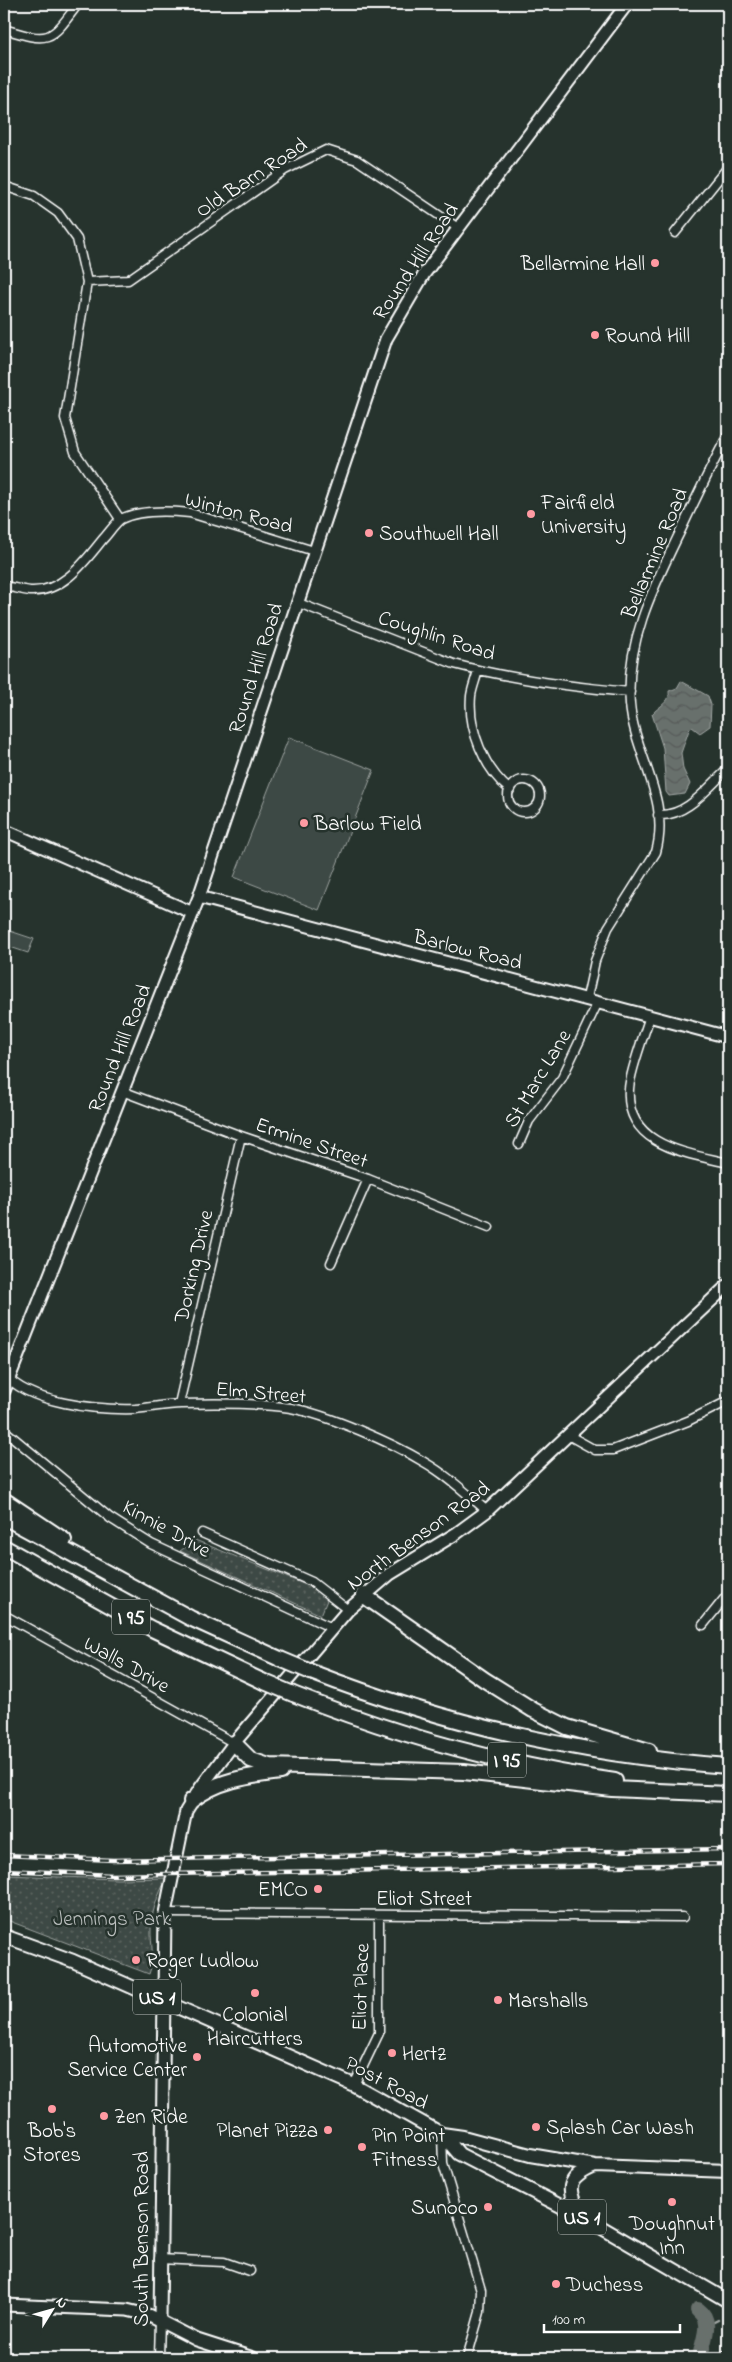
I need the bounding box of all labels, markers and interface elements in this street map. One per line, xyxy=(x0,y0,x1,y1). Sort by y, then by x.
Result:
street label: Old Barn Road xyxy=(190,131,314,226)
street label: Round Hill Road xyxy=(366,197,467,327)
place label: Bellarmine Hall xyxy=(520,250,645,280)
marker: Bellarmine Hall xyxy=(649,257,661,269)
place label: Round Hill xyxy=(605,322,690,352)
marker: Round Hill xyxy=(589,329,601,341)
street label: Bellarmine Road xyxy=(614,484,697,625)
street label: Winton Road xyxy=(181,485,296,543)
place label: Fairfield University xyxy=(540,489,626,545)
marker: Fairfield University xyxy=(525,508,537,520)
place label: Southwell Hall xyxy=(379,520,498,550)
marker: Southwell Hall xyxy=(363,527,375,539)
street label: Round Hill Road xyxy=(222,599,292,738)
street label: Coughlin Road xyxy=(373,604,499,672)
place label: Barlow Field xyxy=(313,810,422,840)
marker: Barlow Field xyxy=(298,817,310,829)
street label: Barlow Road xyxy=(409,923,525,979)
street label: Round Hill Road xyxy=(81,980,160,1117)
street label: St Marc Lane xyxy=(498,1024,580,1134)
street label: Ermine Street xyxy=(251,1111,372,1177)
street label: Dorking Drive xyxy=(167,1207,225,1327)
street label: Elm Street xyxy=(214,1375,307,1413)
street label: North Benson Road xyxy=(341,1474,497,1599)
street label: Kinnie Drive xyxy=(116,1493,216,1567)
road number: I 95 xyxy=(112,1600,150,1634)
street label: Walls Drive xyxy=(77,1630,175,1702)
road number: I 95 xyxy=(488,1742,526,1778)
place label: EMCO xyxy=(258,1876,308,1906)
marker: EMCO xyxy=(312,1883,324,1895)
street label: Eliot Street xyxy=(376,1885,472,1915)
park label: Jennings Park xyxy=(53,1905,172,1937)
street label: Eliot Place xyxy=(345,1942,379,2031)
place label: Roger Ludlow xyxy=(146,1947,259,1979)
marker: Roger Ludlow xyxy=(130,1954,142,1966)
road number: US 1 xyxy=(133,1980,181,2014)
marker: Colonial Haircutters xyxy=(249,1987,261,1999)
place label: Marshalls xyxy=(508,1987,588,2017)
marker: Marshalls xyxy=(492,1994,504,2006)
place label: Colonial Haircutters xyxy=(207,2001,303,2055)
place label: Automotive Service Center xyxy=(67,2032,188,2086)
place label: Hertz xyxy=(402,2040,446,2070)
marker: Hertz xyxy=(386,2047,398,2059)
street label: Post Road xyxy=(339,2049,433,2118)
marker: Automotive Service Center xyxy=(191,2051,203,2063)
marker: Bob's Stores xyxy=(46,2103,58,2115)
place label: Zen Ride xyxy=(114,2103,188,2133)
marker: Zen Ride xyxy=(98,2110,110,2122)
place label: Splash Car Wash xyxy=(546,2114,694,2144)
place label: Bob's Stores xyxy=(23,2117,81,2171)
place label: Planet Pizza xyxy=(217,2117,318,2147)
marker: Splash Car Wash xyxy=(530,2121,542,2133)
place label: Pin Point Fitness xyxy=(371,2122,445,2176)
marker: Planet Pizza xyxy=(322,2124,334,2136)
marker: Pin Point Fitness xyxy=(356,2141,368,2153)
street label: South Benson Road xyxy=(128,2151,158,2327)
place label: Sunoco xyxy=(411,2194,478,2224)
marker: Doughnut Inn xyxy=(666,2196,678,2208)
road number: US 1 xyxy=(558,2200,606,2234)
marker: Sunoco xyxy=(482,2201,494,2213)
place label: Doughnut Inn xyxy=(628,2210,715,2264)
place label: Duchess xyxy=(565,2271,643,2301)
marker: Duchess xyxy=(550,2278,562,2290)
north arrow xyxy=(28,2284,78,2334)
text: N xyxy=(50,2293,72,2313)
scale bar xyxy=(544,2302,681,2334)
text: 100 m xyxy=(552,2309,585,2331)

